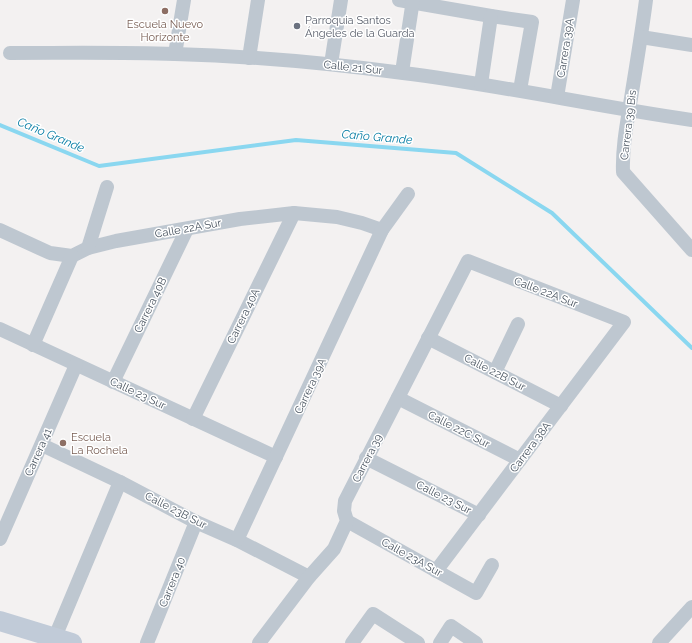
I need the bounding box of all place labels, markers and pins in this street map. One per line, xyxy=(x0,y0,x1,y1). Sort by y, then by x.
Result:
marker: Escuela Nuevo Horizonte xyxy=(160,6,170,16)
place label: Parroquia Santos Ángeles de la Guarda xyxy=(305,14,415,40)
place label: Escuela Nuevo Horizonte xyxy=(127,18,204,44)
marker: Parroquia Santos Ángeles de la Guarda xyxy=(292,21,302,31)
place label: Escuela La Rochela xyxy=(71,431,128,457)
marker: Escuela La Rochela xyxy=(58,438,68,448)

